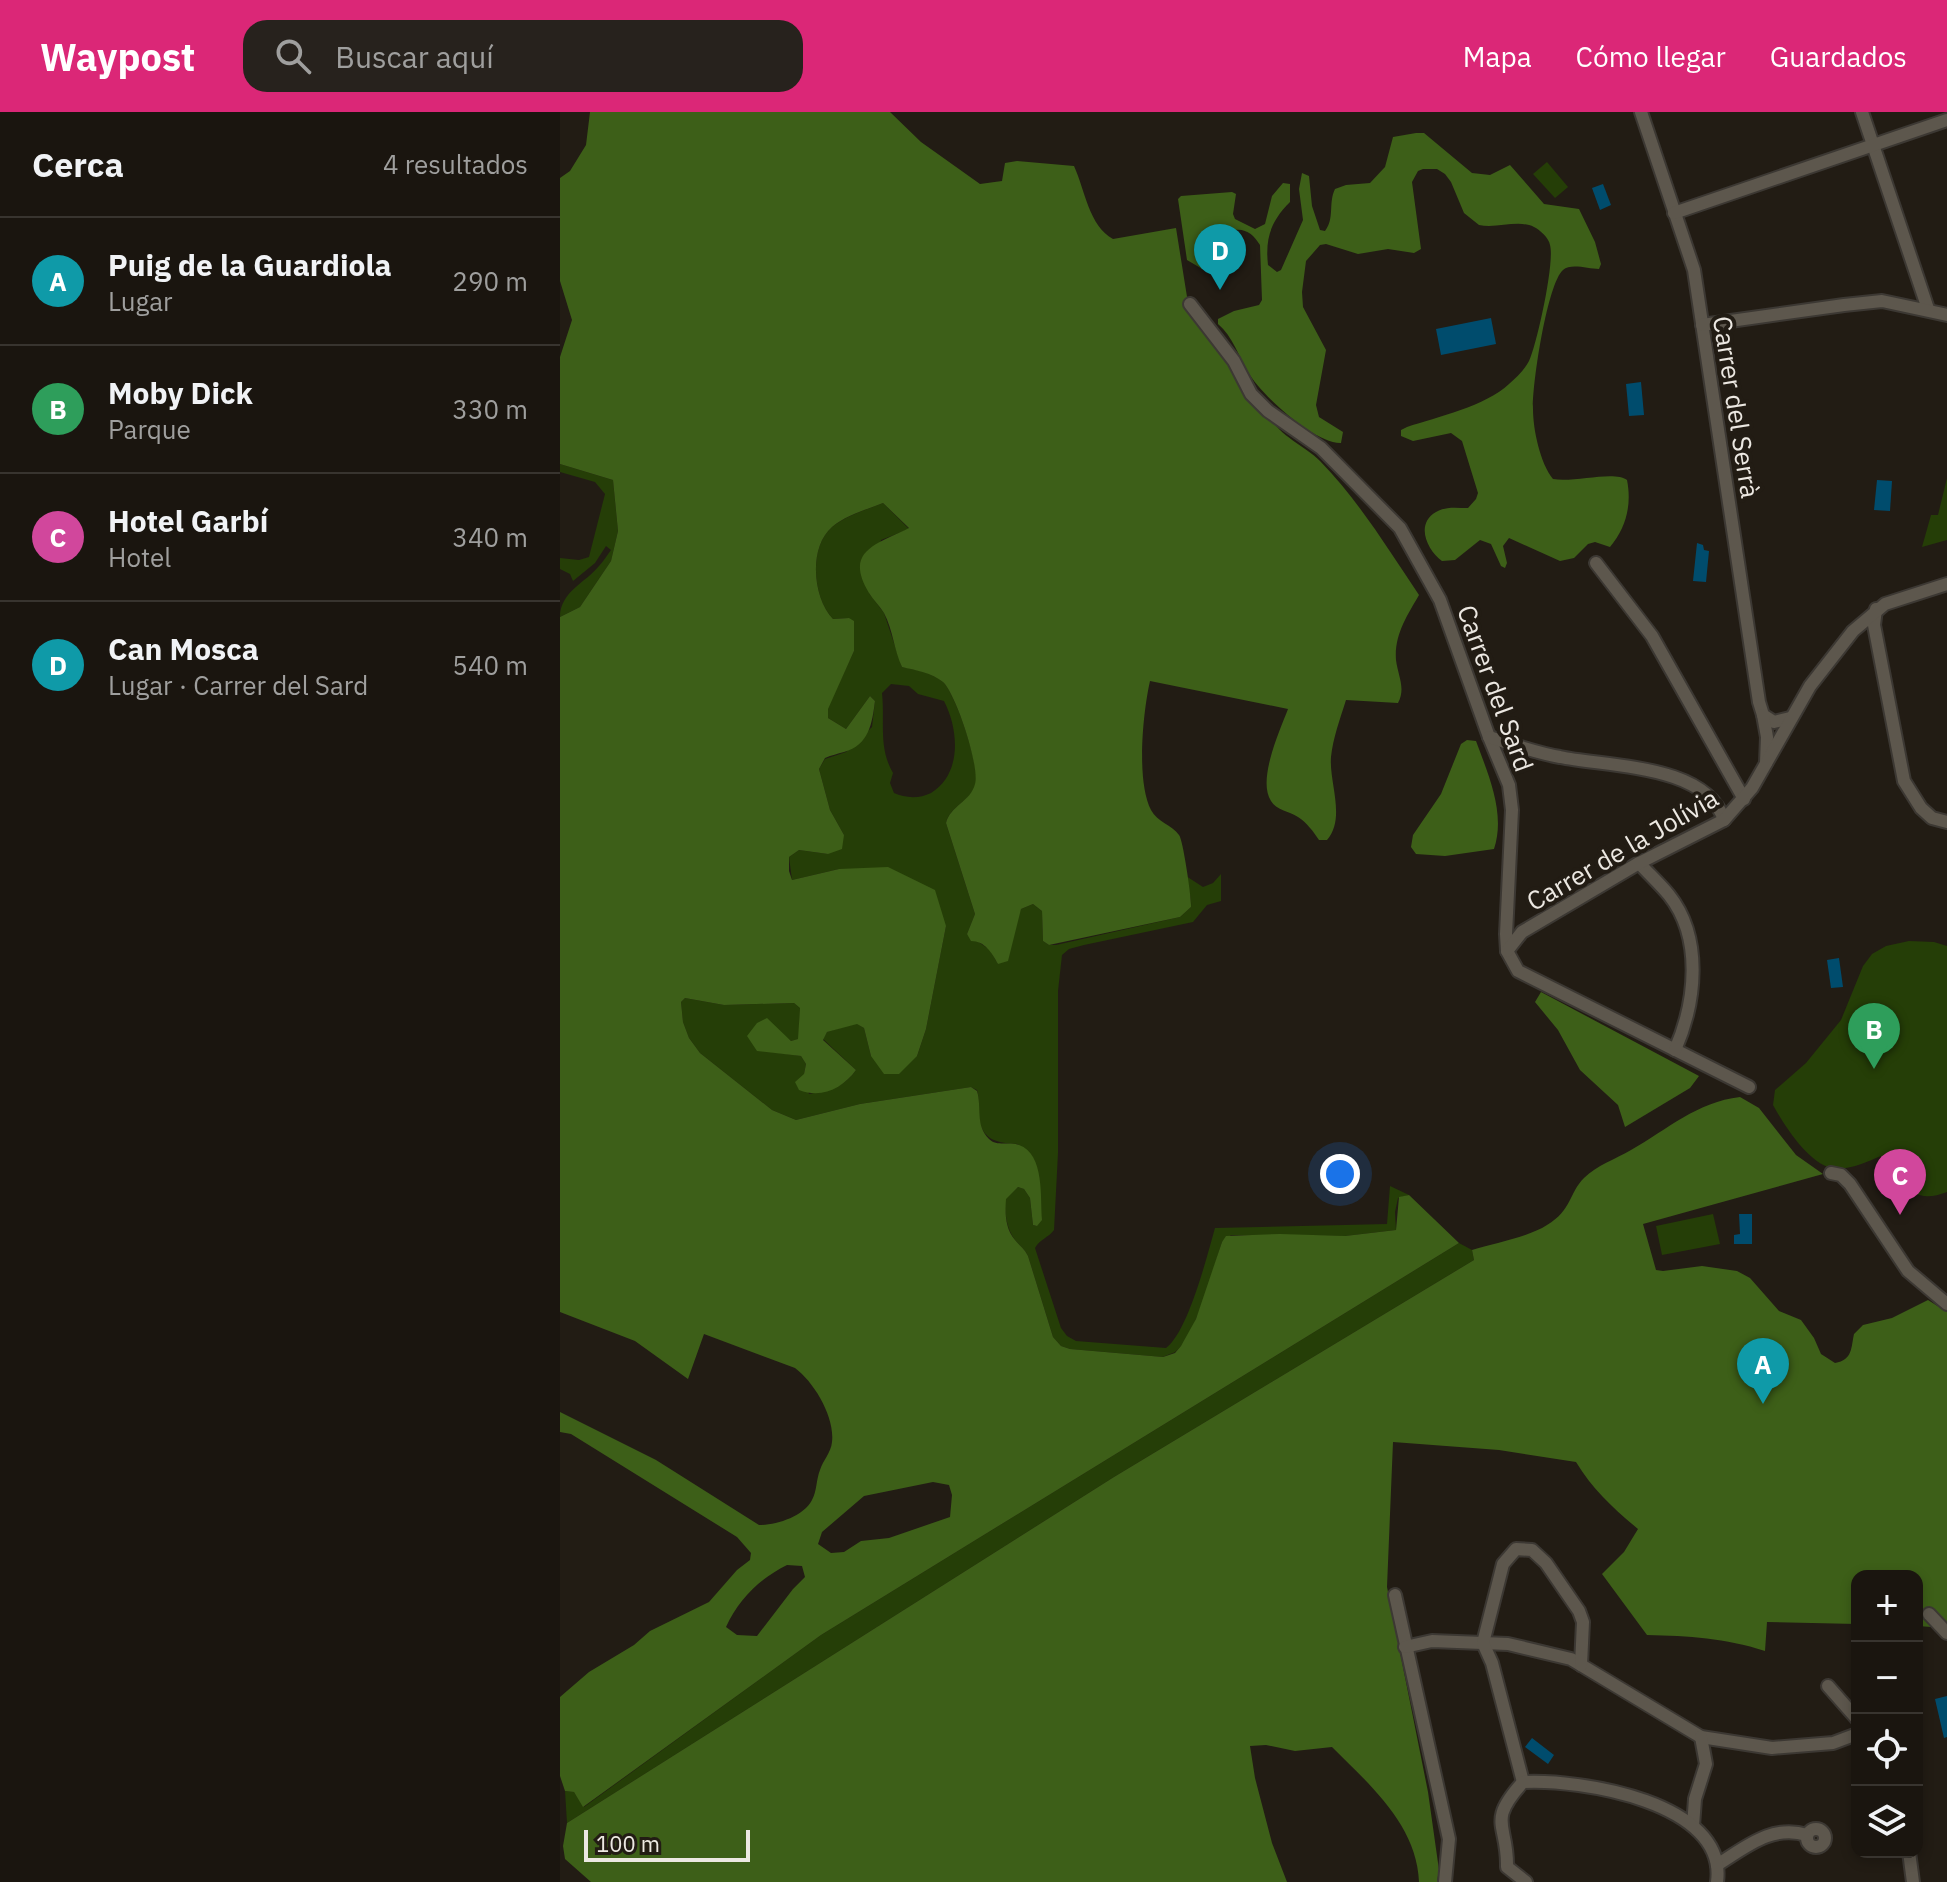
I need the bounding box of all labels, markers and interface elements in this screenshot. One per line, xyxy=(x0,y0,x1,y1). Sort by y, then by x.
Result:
search box xyxy=(243,20,803,92)
text: Waypost xyxy=(40,32,195,81)
icon: search xyxy=(271,34,315,78)
text: Buscar aquí xyxy=(335,37,494,76)
text: Mapa xyxy=(1463,38,1532,75)
text: Cómo llegar xyxy=(1576,38,1726,75)
text: Guardados xyxy=(1770,38,1907,75)
text: Cerca xyxy=(32,142,124,186)
text: 4 resultados xyxy=(383,147,528,181)
pin: D xyxy=(1194,224,1246,290)
text: Puig de la Guardiola xyxy=(108,245,392,284)
text: A xyxy=(49,264,67,298)
text: 290 m xyxy=(452,264,528,298)
text: Lugar xyxy=(108,284,173,318)
street label: Carrer del Serrà xyxy=(1706,314,1768,501)
text: Moby Dick xyxy=(108,373,253,412)
text: B xyxy=(49,392,67,426)
text: 330 m xyxy=(452,392,528,426)
text: Parque xyxy=(108,412,191,446)
text: Hotel Garbí xyxy=(108,501,268,540)
text: C xyxy=(50,520,66,554)
text: 340 m xyxy=(452,520,528,554)
text: Hotel xyxy=(108,540,171,574)
street label: Carrer del Sard xyxy=(1450,600,1542,776)
text: Can Mosca xyxy=(108,629,259,668)
text: D xyxy=(49,648,67,682)
text: 540 m xyxy=(452,648,528,682)
text: Lugar · Carrer del Sard xyxy=(108,668,368,702)
street label: Carrer de la Jolívia xyxy=(1520,780,1724,918)
pin: B xyxy=(1848,1003,1900,1069)
pin: C xyxy=(1874,1149,1926,1215)
your location xyxy=(1320,1154,1360,1194)
pin: A xyxy=(1737,1338,1789,1404)
map controls xyxy=(1851,1570,1923,1858)
button: + xyxy=(1851,1570,1923,1642)
button: − xyxy=(1851,1642,1923,1714)
button: locate xyxy=(1851,1714,1923,1786)
button: layers xyxy=(1851,1786,1923,1858)
scale bar xyxy=(584,1826,750,1862)
text: 100 m xyxy=(596,1829,660,1858)

